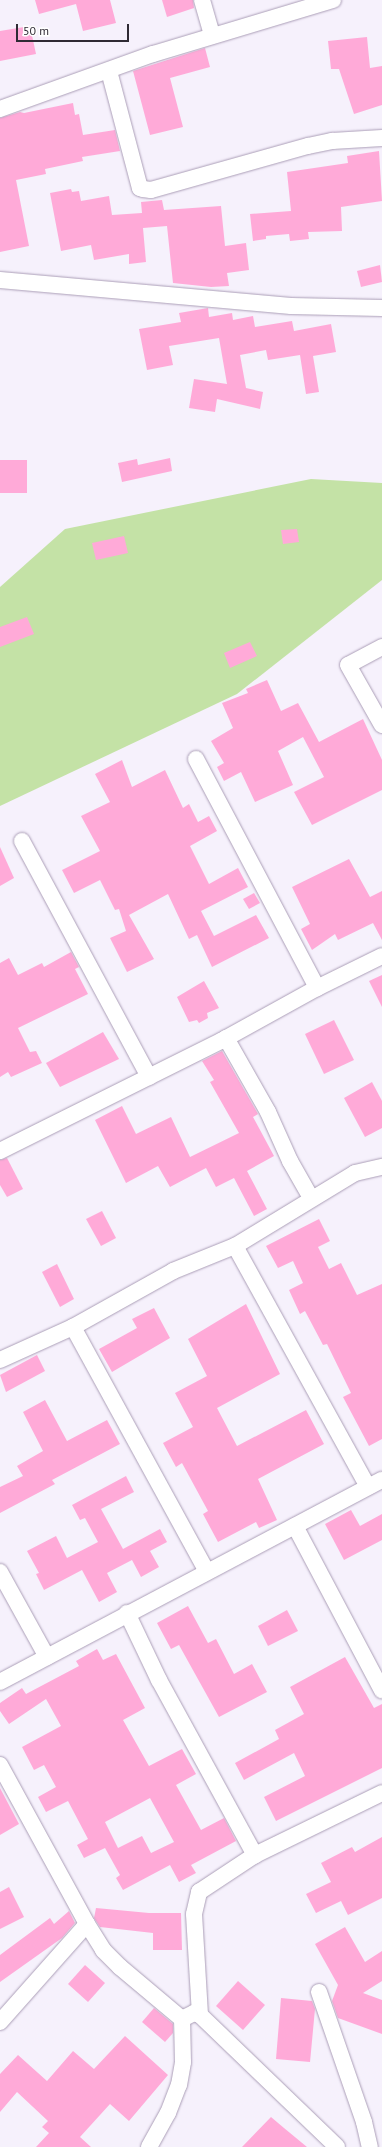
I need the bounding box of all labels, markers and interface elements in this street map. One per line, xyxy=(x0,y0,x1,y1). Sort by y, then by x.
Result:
scale bar xyxy=(18,16,131,42)
text: 50 m xyxy=(23,23,49,38)

